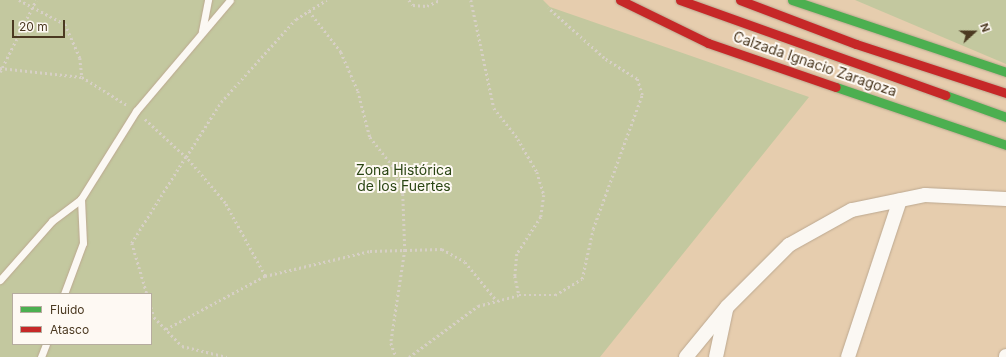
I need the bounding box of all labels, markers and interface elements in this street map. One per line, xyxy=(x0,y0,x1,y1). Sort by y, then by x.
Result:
scale bar xyxy=(14,12,67,38)
north arrow xyxy=(954,12,994,52)
text: 20 m xyxy=(19,19,48,34)
text: N xyxy=(977,21,993,34)
street label: Calzada Ignacio Zaragoza xyxy=(731,28,899,100)
park label: Zona Histórica de los Fuertes xyxy=(356,162,452,194)
legend xyxy=(12,293,152,345)
text: Fluido xyxy=(50,302,85,317)
text: Atasco xyxy=(50,322,89,337)

